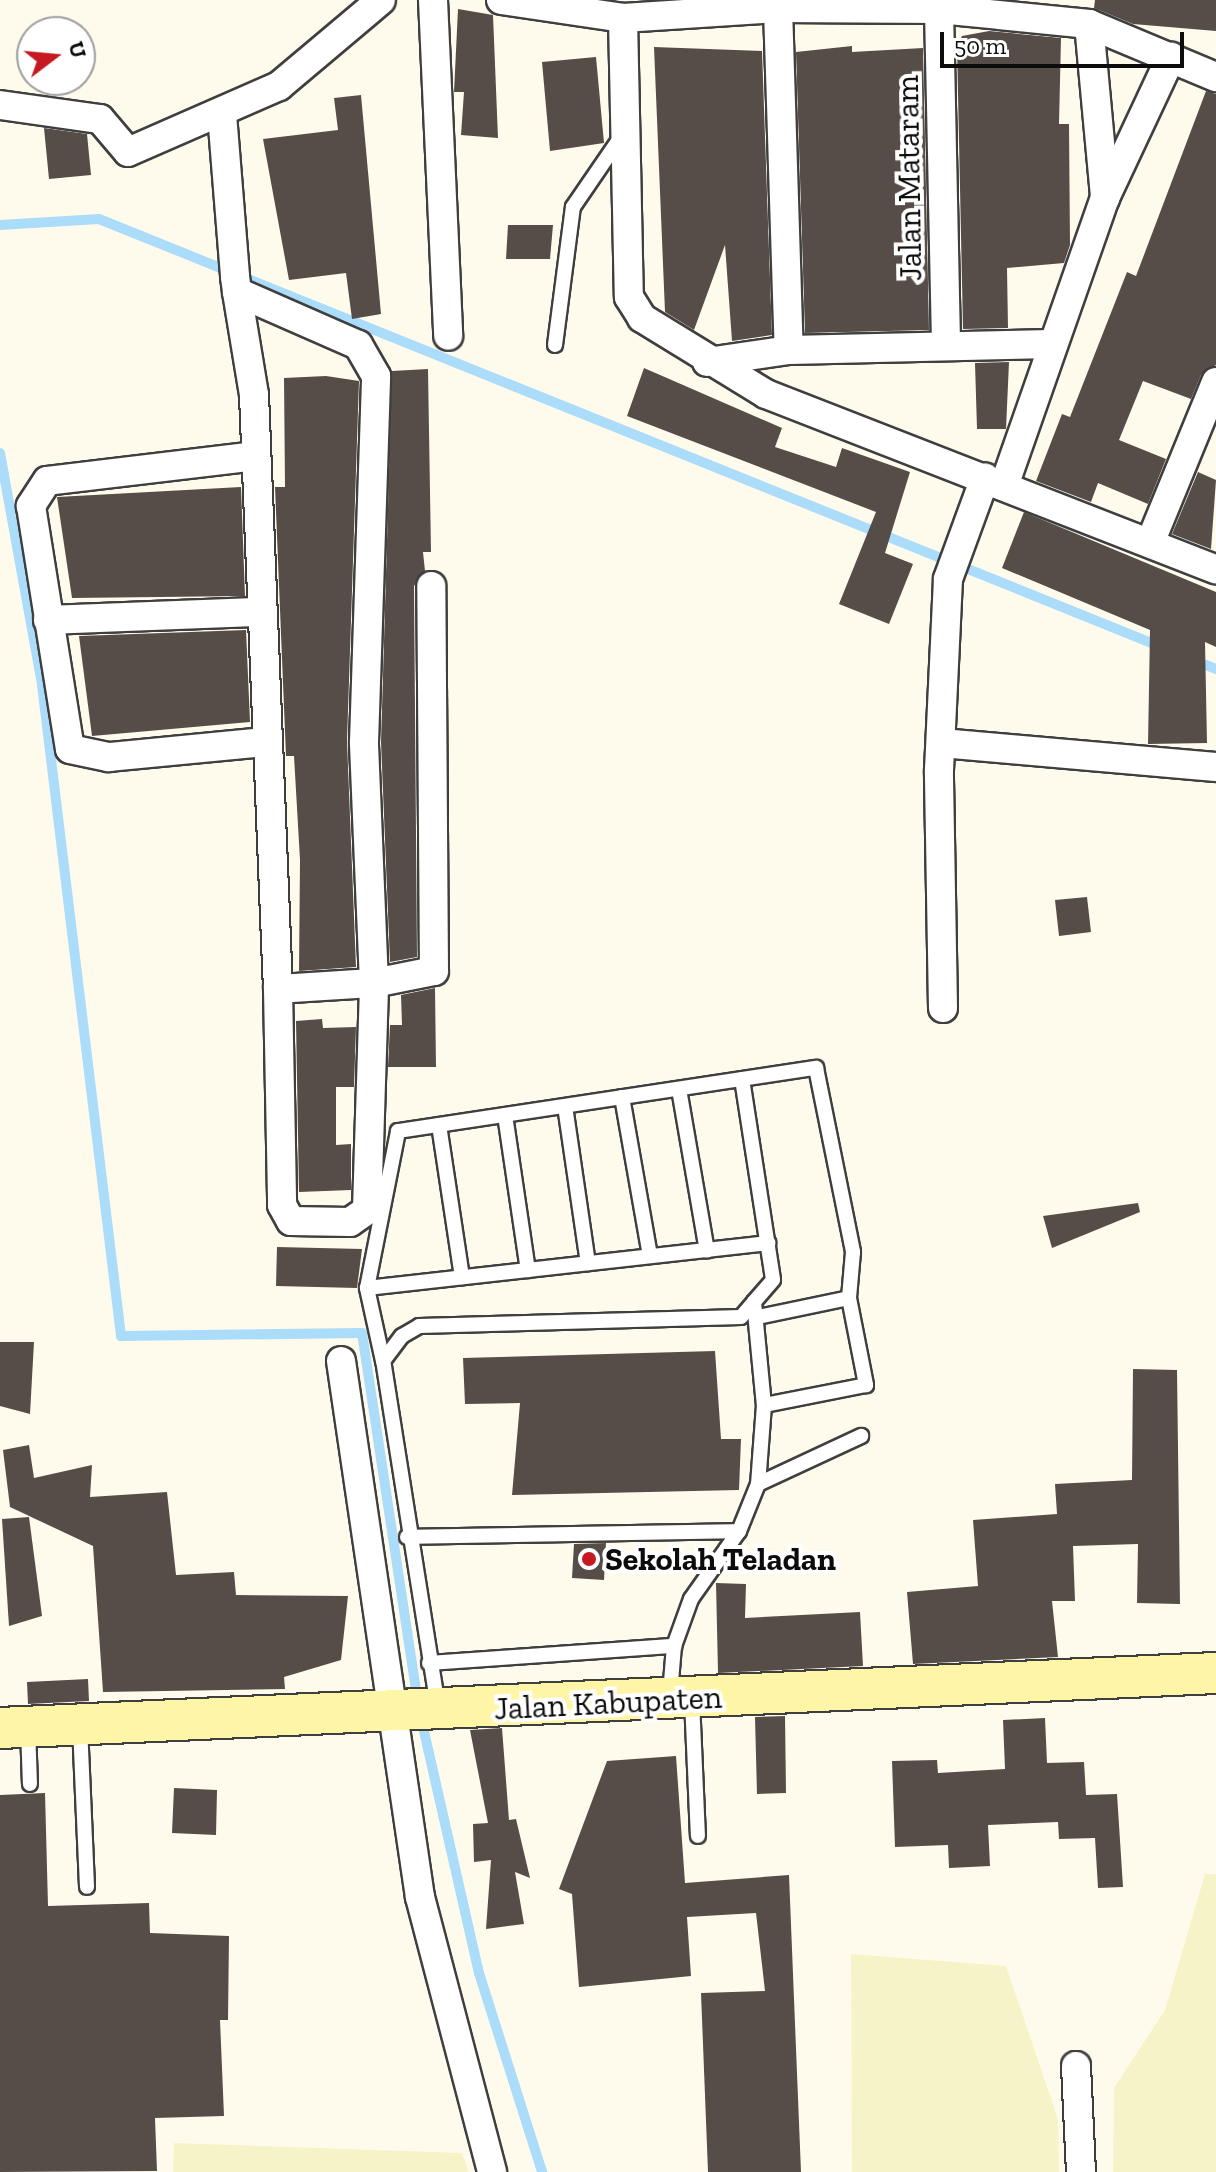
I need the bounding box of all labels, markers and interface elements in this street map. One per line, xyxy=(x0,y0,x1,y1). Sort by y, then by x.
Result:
north arrow xyxy=(16,16,96,96)
scale bar xyxy=(944,16,1188,66)
text: 50 m xyxy=(954,31,1006,60)
text: U xyxy=(62,38,93,61)
street label: Jalan Mataram xyxy=(888,75,930,281)
place label: Sekolah Teladan xyxy=(605,1540,836,1578)
marker: Sekolah Teladan xyxy=(580,1550,598,1568)
street label: Jalan Kabupaten xyxy=(493,1678,723,1728)

